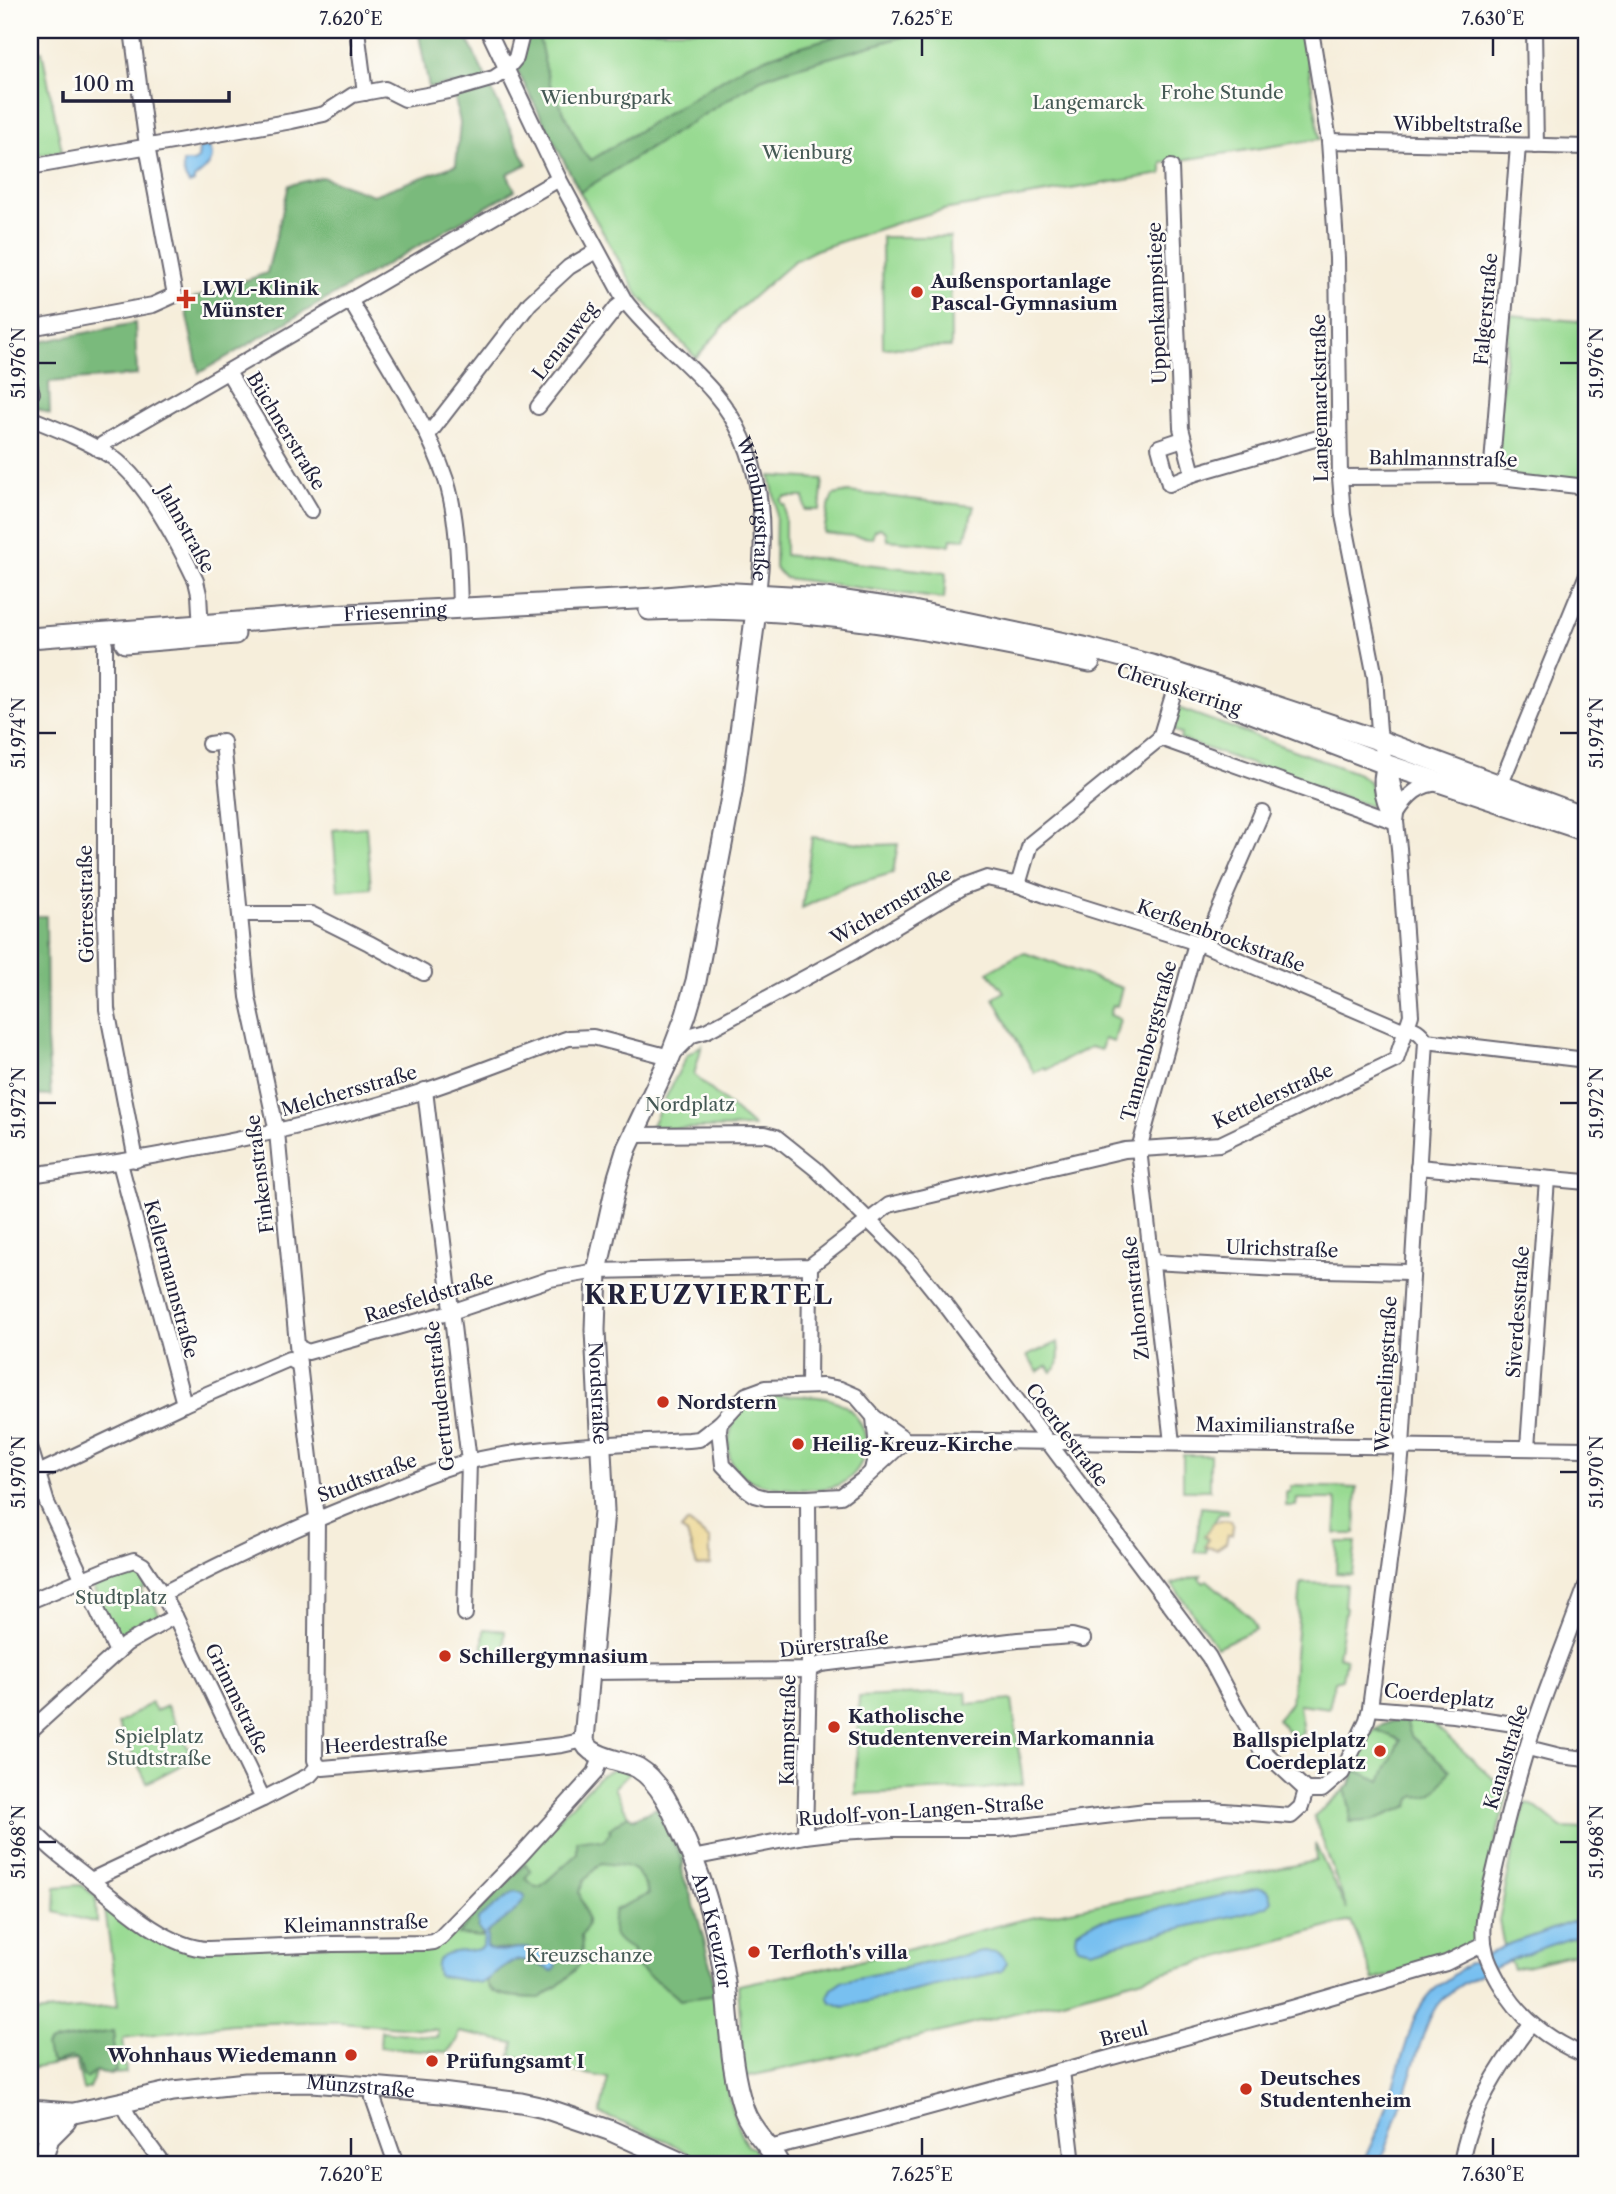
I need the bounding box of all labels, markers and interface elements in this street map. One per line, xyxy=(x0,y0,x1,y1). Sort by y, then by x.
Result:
text: 7.620°E xyxy=(319,8,383,30)
text: 7.625°E xyxy=(891,8,953,30)
text: 7.630°E xyxy=(1462,8,1524,30)
scale bar xyxy=(63,60,229,104)
text: 100 m xyxy=(74,71,135,96)
park label: Frohe Stunde xyxy=(1160,81,1284,104)
park label: Wienburgpark xyxy=(540,86,672,109)
park label: Langemarck xyxy=(1032,91,1145,114)
street label: Wibbeltstraße xyxy=(1392,112,1523,138)
park label: Wienburg xyxy=(761,141,853,164)
street label: Uppenkampstiege xyxy=(1143,222,1171,384)
street label: Falgerstraße xyxy=(1470,252,1502,366)
place label: Außensportanlage Pascal-Gymnasium xyxy=(930,270,1118,315)
place label: LWL-Klinik Münster xyxy=(202,277,319,322)
marker: Außensportanlage Pascal-Gymnasium xyxy=(909,284,925,300)
marker: LWL-Klinik Münster xyxy=(176,289,196,309)
street label: Lenauweg xyxy=(528,297,603,384)
street label: Langemarckstraße xyxy=(1307,314,1333,482)
text: 51.976°N xyxy=(8,327,30,399)
text: 51.976°N xyxy=(1586,327,1608,399)
street label: Büchnerstraße xyxy=(242,368,330,494)
street label: Wienburgstraße xyxy=(731,432,773,583)
street label: Bahlmannstraße xyxy=(1368,446,1518,472)
street label: Jahnstraße xyxy=(151,478,220,577)
street label: Friesenring xyxy=(343,597,448,626)
street label: Cheruskerring xyxy=(1114,658,1245,720)
text: 51.974°N xyxy=(8,697,30,769)
text: 51.974°N xyxy=(1586,697,1608,769)
street label: Görresstraße xyxy=(73,845,99,963)
street label: Wichernstraße xyxy=(826,862,955,950)
street label: Kerßenbrockstraße xyxy=(1134,895,1308,977)
street label: Tannenbergstraße xyxy=(1116,958,1182,1124)
street label: Kettelerstraße xyxy=(1209,1058,1337,1134)
street label: Melchersstraße xyxy=(278,1061,420,1121)
text: 51.972°N xyxy=(8,1067,30,1139)
text: 51.972°N xyxy=(1586,1067,1608,1139)
park label: Nordplatz xyxy=(645,1093,735,1116)
street label: Finkenstraße xyxy=(241,1113,279,1235)
street label: Kellermannstraße xyxy=(139,1197,203,1361)
street label: Zuhornstraße xyxy=(1118,1235,1154,1361)
street label: Ulrichstraße xyxy=(1225,1236,1339,1262)
street label: Siverdesstraße xyxy=(1502,1245,1534,1379)
street label: Raesfeldstraße xyxy=(362,1266,496,1328)
district label: KREUZVIERTEL xyxy=(584,1279,834,1311)
street label: Wermelingstraße xyxy=(1370,1295,1402,1454)
street label: Gertrudenstraße xyxy=(421,1320,459,1472)
street label: Nordstraße xyxy=(584,1341,612,1445)
street label: Coerdestraße xyxy=(1021,1379,1113,1491)
place label: Nordstern xyxy=(677,1391,777,1414)
marker: Nordstern xyxy=(655,1394,671,1410)
street label: Maximilianstraße xyxy=(1195,1413,1355,1439)
place label: Heilig-Kreuz-Kirche xyxy=(812,1433,1013,1456)
text: 51.970°N xyxy=(8,1435,30,1509)
text: 51.970°N xyxy=(1586,1435,1608,1509)
marker: Heilig-Kreuz-Kirche xyxy=(790,1436,806,1452)
street label: Studtstraße xyxy=(314,1448,420,1508)
park label: Studtplatz xyxy=(75,1586,167,1609)
street label: Dürerstraße xyxy=(778,1626,890,1662)
street label: Grimmstraße xyxy=(200,1640,274,1758)
place label: Schillergymnasium xyxy=(459,1645,648,1668)
marker: Schillergymnasium xyxy=(437,1648,453,1664)
street label: Kampstraße xyxy=(776,1674,800,1786)
street label: Coerdeplatz xyxy=(1383,1679,1495,1713)
street label: Kanalstraße xyxy=(1479,1702,1533,1812)
place label: Katholische Studentenverein Markomannia xyxy=(848,1705,1156,1750)
marker: Katholische Studentenverein Markomannia xyxy=(826,1719,842,1735)
park label: Spielplatz Studtstraße xyxy=(107,1725,211,1770)
street label: Heerdestraße xyxy=(323,1727,449,1759)
place label: Ballspielplatz Coerdeplatz xyxy=(1232,1729,1366,1774)
marker: Ballspielplatz Coerdeplatz xyxy=(1372,1743,1388,1759)
street label: Rudolf-von-Langen-Straße xyxy=(797,1791,1045,1831)
text: 51.968°N xyxy=(8,1805,30,1879)
text: 51.968°N xyxy=(1586,1805,1608,1879)
street label: Am Kreuztor xyxy=(687,1869,737,1989)
street label: Kleimannstraße xyxy=(283,1910,429,1938)
place label: Terfloth's villa xyxy=(768,1941,909,1964)
park label: Kreuzschanze xyxy=(525,1944,653,1967)
marker: Terfloth's villa xyxy=(746,1944,762,1960)
street label: Breul xyxy=(1097,2016,1151,2051)
place label: Wohnhaus Wiedemann xyxy=(107,2044,337,2067)
marker: Wohnhaus Wiedemann xyxy=(343,2047,359,2063)
place label: Prüfungsamt I xyxy=(446,2050,584,2073)
marker: Prüfungsamt I xyxy=(424,2053,440,2069)
place label: Deutsches Studentenheim xyxy=(1260,2067,1412,2112)
street label: Münzstraße xyxy=(305,2070,416,2102)
marker: Deutsches Studentenheim xyxy=(1238,2081,1254,2097)
text: 7.620°E xyxy=(319,2164,383,2186)
text: 7.625°E xyxy=(891,2164,953,2186)
text: 7.630°E xyxy=(1462,2164,1524,2186)

